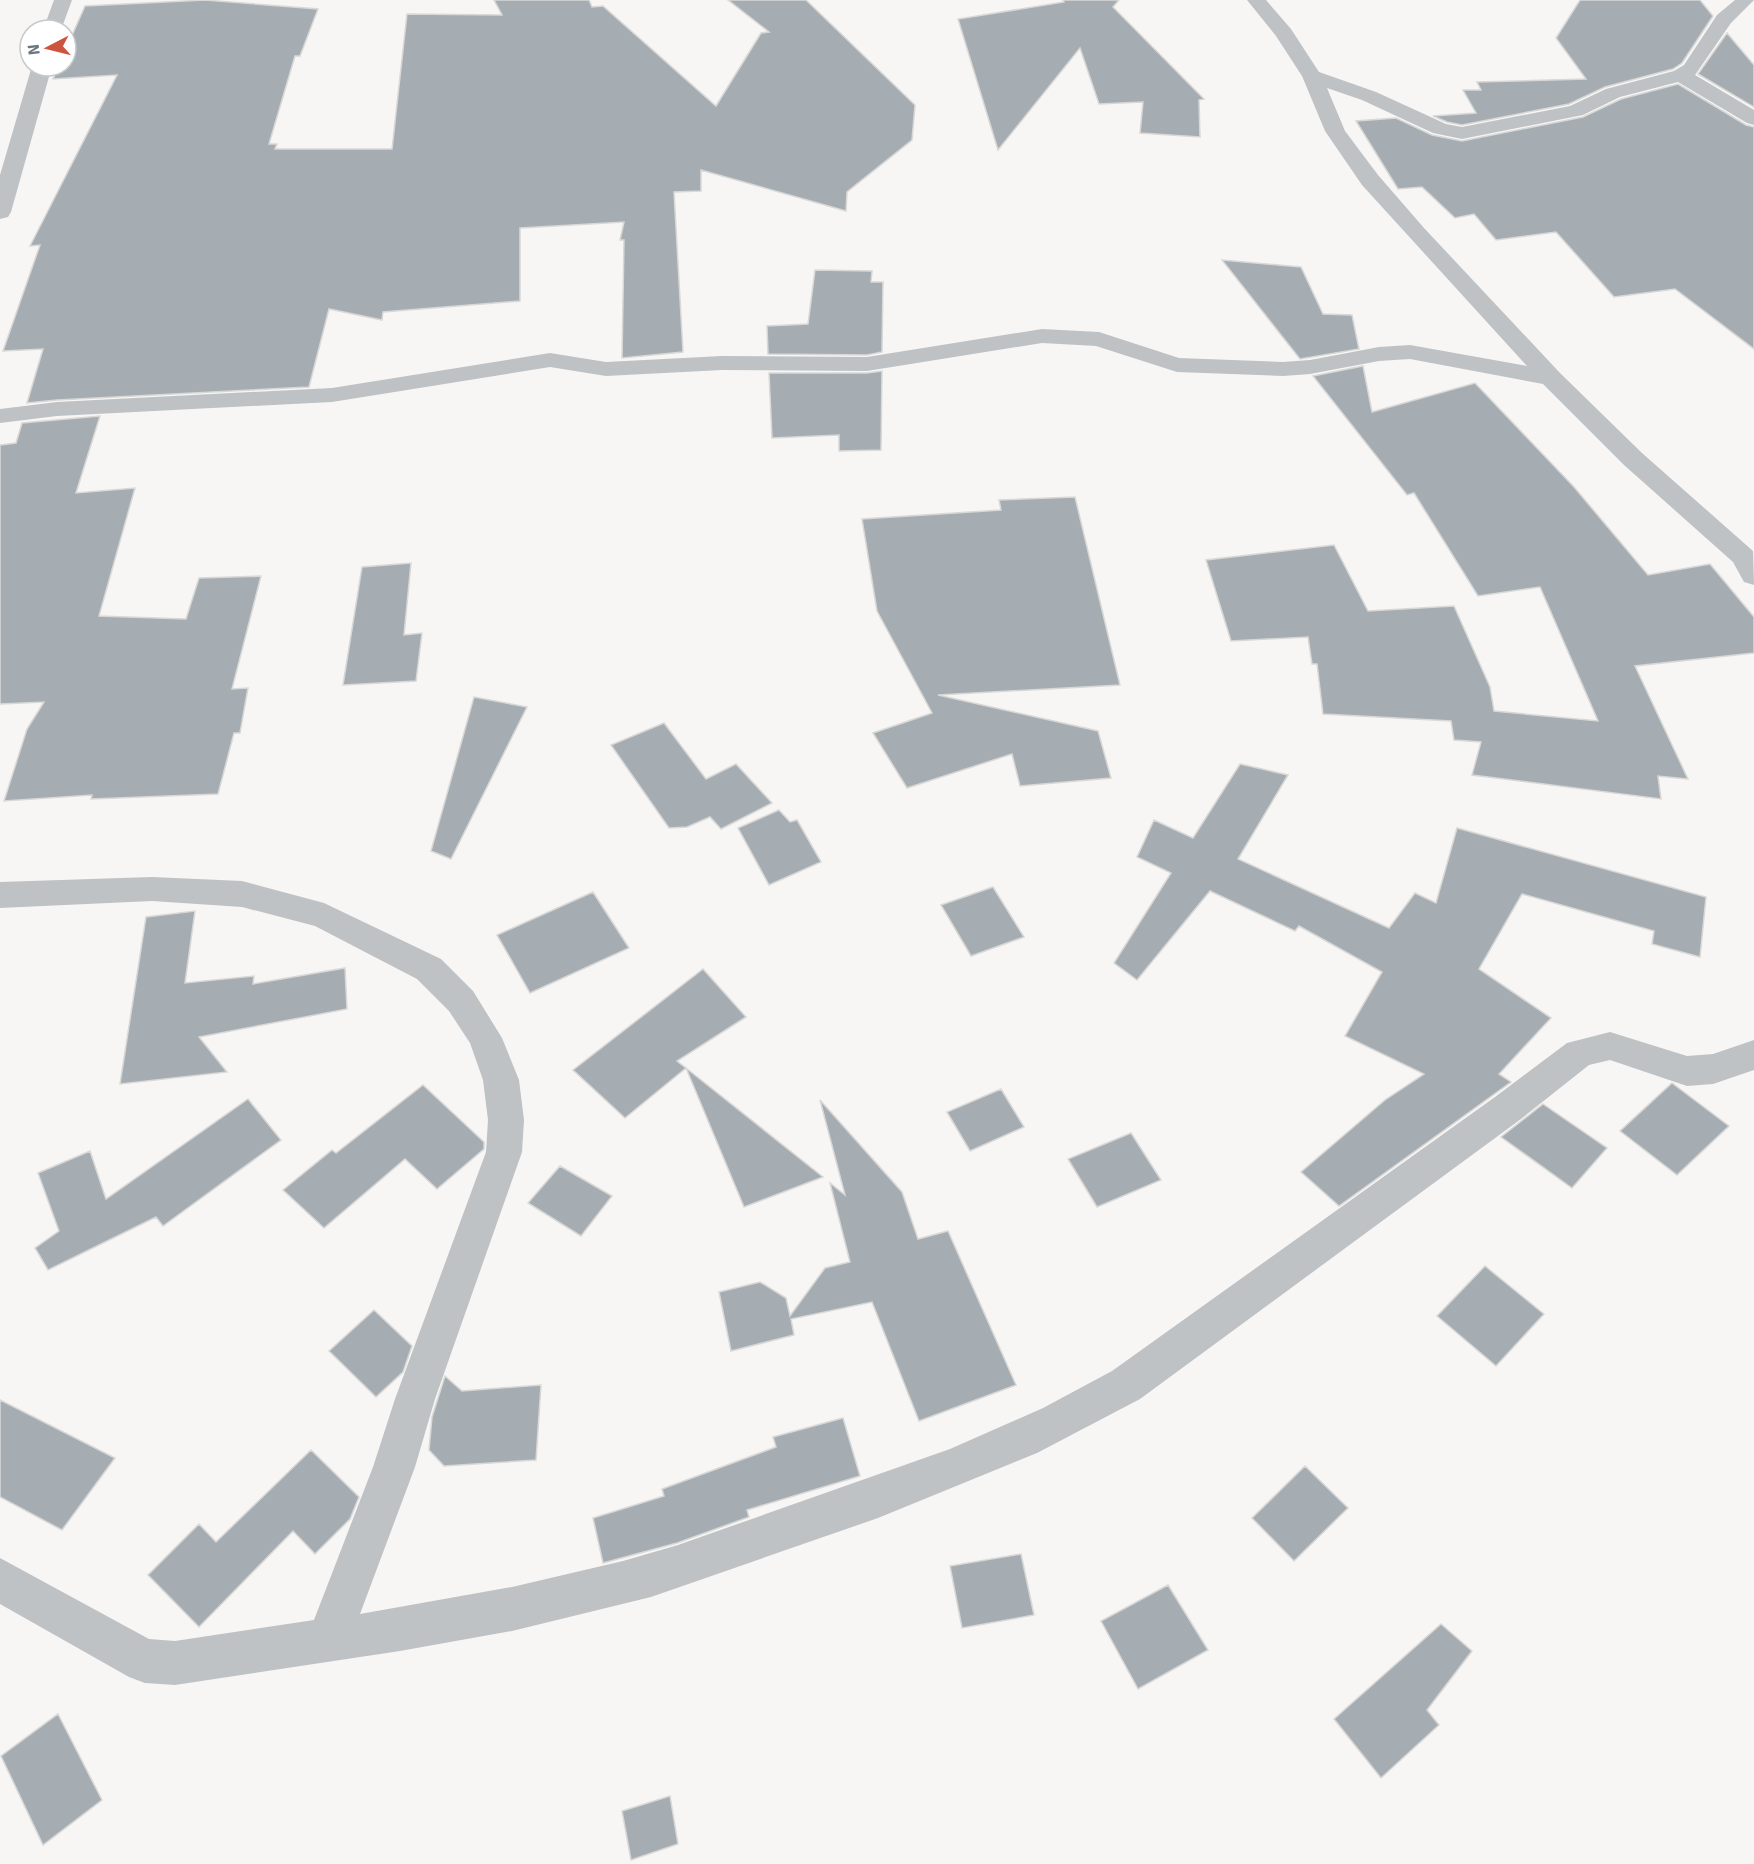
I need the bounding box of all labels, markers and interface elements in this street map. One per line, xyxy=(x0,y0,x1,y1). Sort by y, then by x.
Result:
north arrow xyxy=(18,18,78,78)
text: N xyxy=(24,43,45,56)

